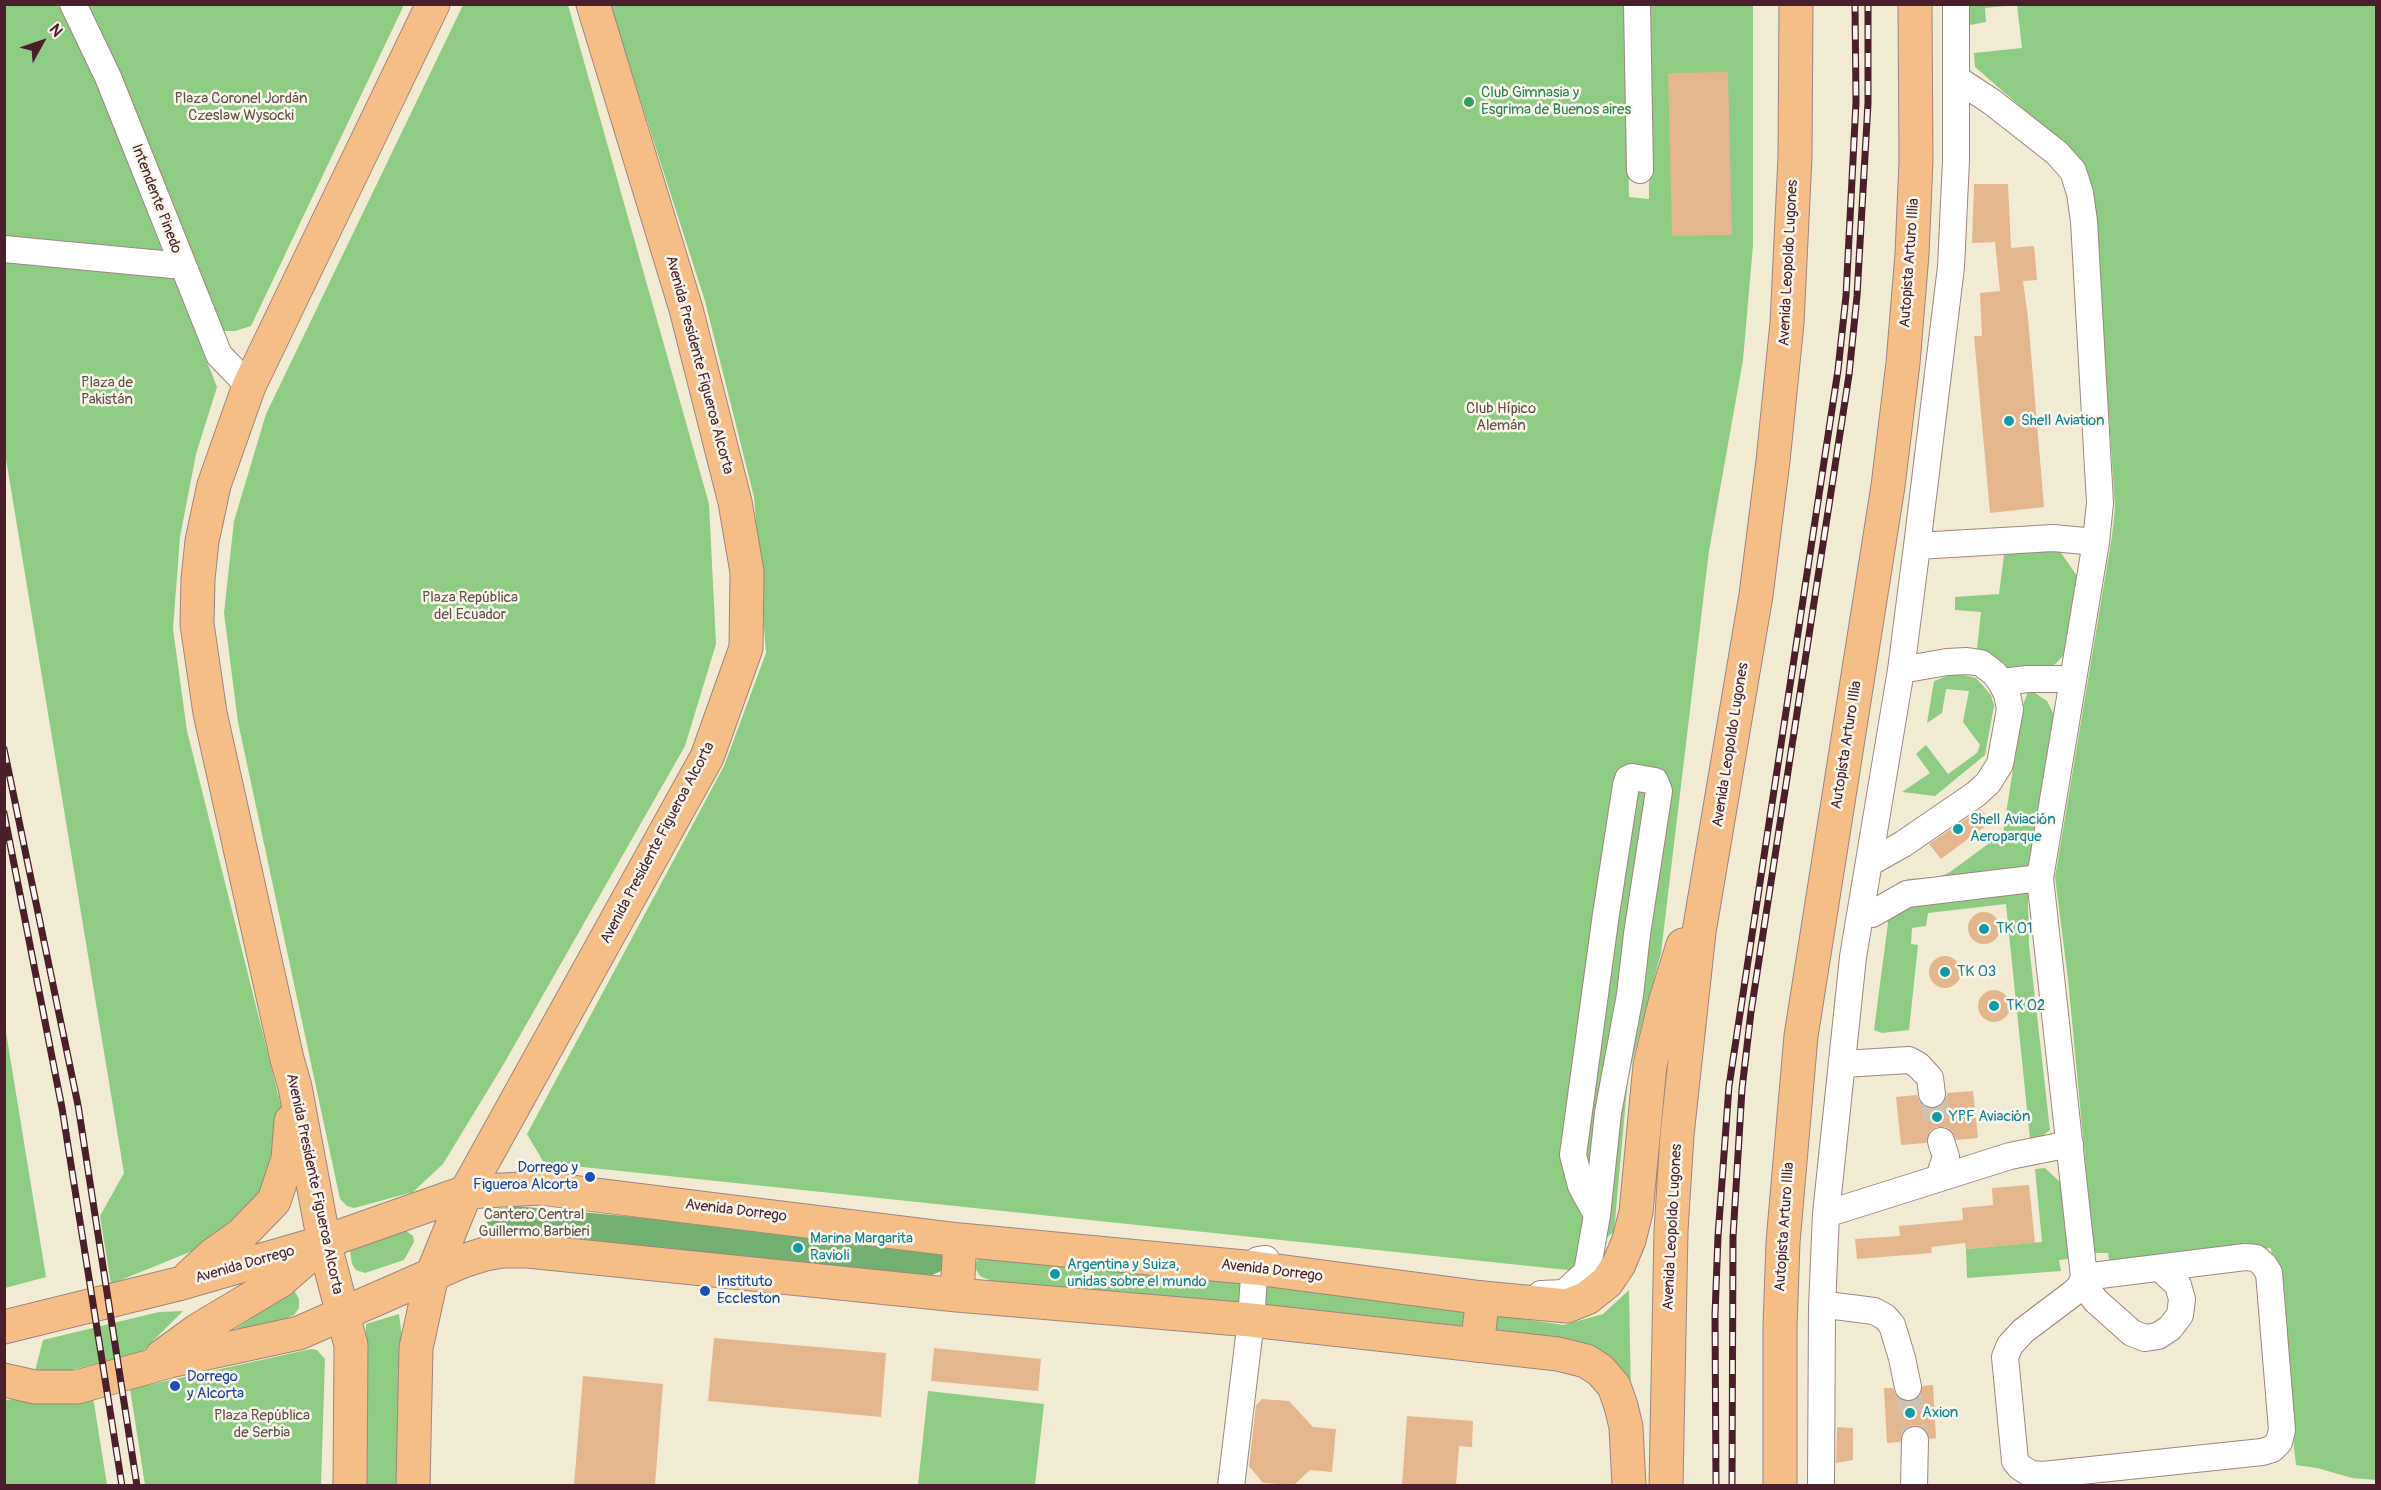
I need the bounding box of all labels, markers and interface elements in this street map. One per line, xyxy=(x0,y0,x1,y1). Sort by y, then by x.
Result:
north arrow xyxy=(12,12,72,72)
text: N xyxy=(45,20,67,41)
place label: Club Gimnasia y Esgrima de Buenos aires xyxy=(1481,84,1631,119)
park label: Plaza Coronel Jordán Czeslaw Wysocki xyxy=(175,90,307,125)
marker: Club Gimnasia y Esgrima de Buenos aires xyxy=(1462,95,1476,109)
street label: Intendente Pinedo xyxy=(127,142,185,256)
street label: Avenida Leopoldo Lugones xyxy=(1776,179,1802,347)
street label: Autopista Arturo Illia xyxy=(1896,198,1924,328)
street label: Avenida Presidente Figueroa Alcorta xyxy=(661,254,737,476)
park label: Plaza de Pakistán xyxy=(81,374,133,409)
park label: Club Hípico Alemán xyxy=(1466,400,1536,435)
place label: Shell Aviation xyxy=(2021,412,2104,430)
marker: Shell Aviation xyxy=(2002,414,2016,428)
park label: Plaza República del Ecuador xyxy=(422,589,518,624)
street label: Avenida Leopoldo Lugones xyxy=(1709,661,1753,829)
street label: Autopista Arturo Illia xyxy=(1828,680,1866,810)
street label: Avenida Presidente Figueroa Alcorta xyxy=(597,739,719,947)
place label: Shell Aviación Aeroparque xyxy=(1970,811,2056,846)
marker: Shell Aviación Aeroparque xyxy=(1951,822,1965,836)
place label: TK 01 xyxy=(1996,920,2033,938)
marker: TK 01 xyxy=(1977,922,1991,936)
place label: TK 03 xyxy=(1957,963,1996,981)
marker: TK 03 xyxy=(1938,965,1952,979)
place label: TK 02 xyxy=(2006,997,2045,1015)
marker: TK 02 xyxy=(1987,999,2001,1013)
street label: Avenida Presidente Figueroa Alcorta xyxy=(282,1072,346,1296)
place label: YPF Aviación xyxy=(1949,1108,2030,1126)
marker: YPF Aviación xyxy=(1930,1110,1944,1124)
street label: Avenida Leopoldo Lugones xyxy=(1660,1143,1686,1311)
place label: Dorrego y Figueroa Alcorta xyxy=(473,1159,578,1194)
street label: Autopista Arturo Illia xyxy=(1771,1162,1799,1292)
marker: Dorrego y Figueroa Alcorta xyxy=(583,1170,597,1184)
street label: Avenida Dorrego xyxy=(684,1196,788,1226)
park label: Cantero Central Guillermo Barbieri xyxy=(479,1206,589,1241)
place label: Marina Margarita Ravioli xyxy=(810,1230,913,1265)
marker: Marina Margarita Ravioli xyxy=(791,1241,805,1255)
street label: Avenida Dorrego xyxy=(193,1242,297,1288)
place label: Argentina y Suiza, unidas sobre el mundo xyxy=(1067,1256,1206,1291)
street label: Avenida Dorrego xyxy=(1220,1256,1324,1286)
marker: Argentina y Suiza, unidas sobre el mundo xyxy=(1048,1267,1062,1281)
place label: Instituto Eccleston xyxy=(717,1273,780,1308)
marker: Instituto Eccleston xyxy=(698,1284,712,1298)
place label: Dorrego y Alcorta xyxy=(187,1368,244,1403)
marker: Dorrego y Alcorta xyxy=(168,1379,182,1393)
place label: Axion xyxy=(1922,1404,1958,1422)
marker: Axion xyxy=(1903,1406,1917,1420)
park label: Plaza República de Serbia xyxy=(214,1407,310,1442)

